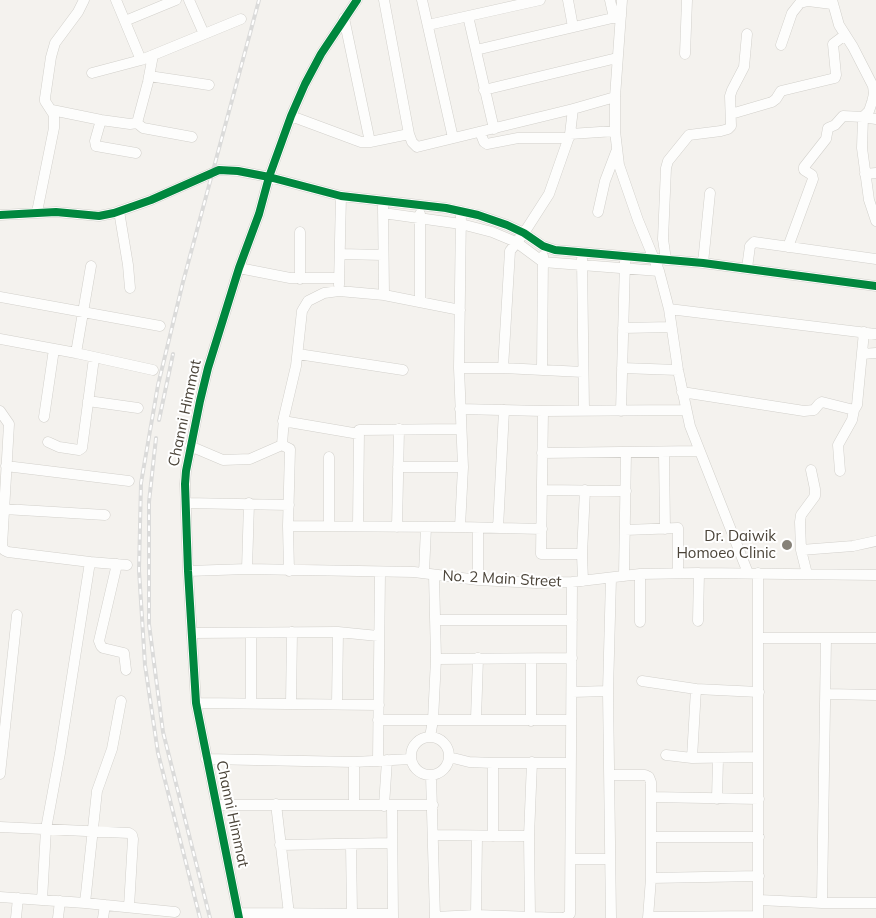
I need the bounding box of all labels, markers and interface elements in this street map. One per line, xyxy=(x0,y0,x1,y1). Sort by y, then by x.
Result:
street label: Channi Himmat xyxy=(165,358,205,468)
place label: Dr. Daiwik Homoeo Clinic xyxy=(676,527,776,562)
marker: Dr. Daiwik Homoeo Clinic xyxy=(780,538,794,552)
street label: No. 2 Main Street xyxy=(442,567,562,591)
street label: Channi Himmat xyxy=(212,759,252,869)

